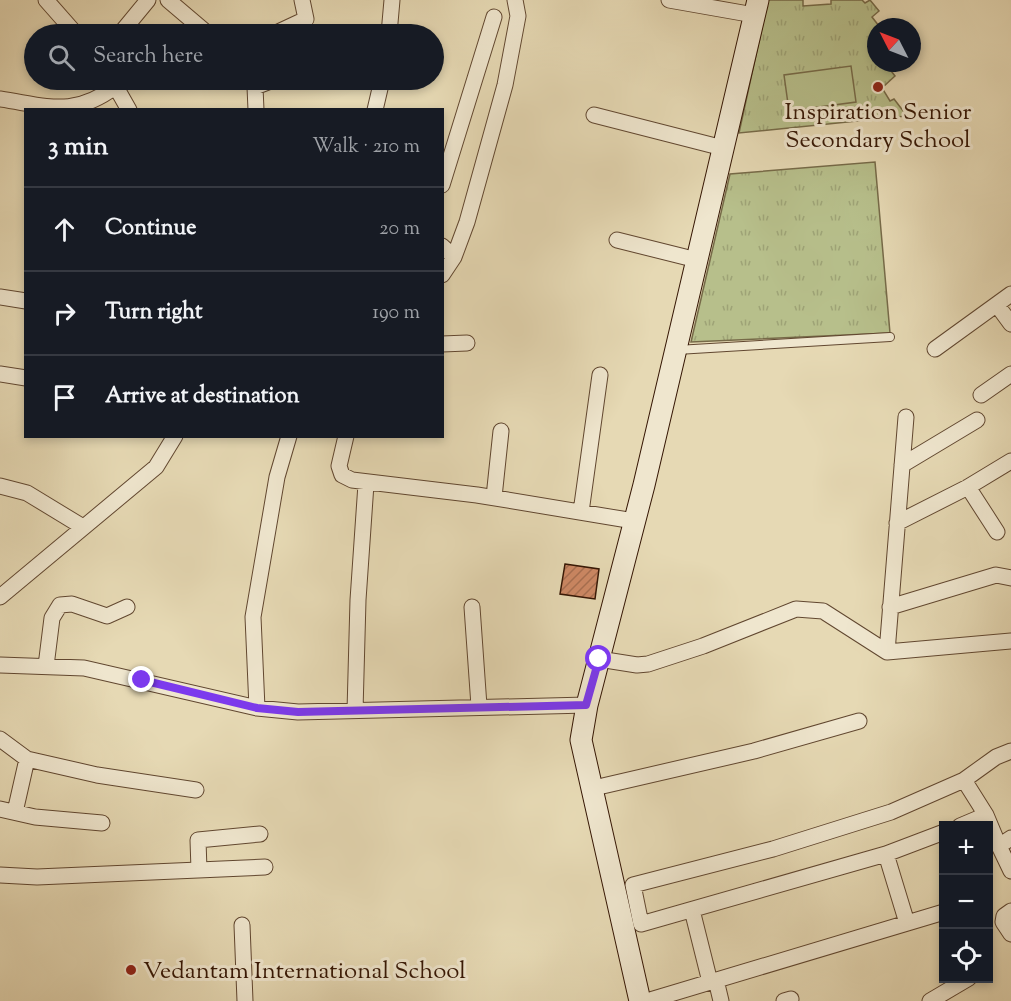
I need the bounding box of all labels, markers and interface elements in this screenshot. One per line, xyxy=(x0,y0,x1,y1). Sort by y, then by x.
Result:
north arrow xyxy=(867,18,921,72)
search box xyxy=(24,24,444,90)
icon: search xyxy=(45,41,78,74)
text: Search here xyxy=(93,41,203,73)
marker: Inspiration Senior Secondary School xyxy=(871,80,885,94)
place label: Inspiration Senior Secondary School xyxy=(784,96,972,158)
text: 3 min xyxy=(48,129,108,166)
text: Walk · 210 m xyxy=(312,133,420,162)
icon: ahead xyxy=(48,213,81,246)
text: Continue xyxy=(105,213,196,245)
text: 20 m xyxy=(379,215,420,244)
icon: right xyxy=(48,297,81,330)
text: Turn right xyxy=(105,297,202,329)
text: 190 m xyxy=(372,299,420,328)
icon: arrive xyxy=(48,381,81,414)
text: Arrive at destination xyxy=(105,381,300,413)
route start xyxy=(585,645,611,671)
route end xyxy=(128,666,154,692)
map controls xyxy=(939,821,993,983)
button: + xyxy=(939,821,993,875)
button: − xyxy=(939,875,993,929)
button: locate xyxy=(939,929,993,983)
place label: Vedantam International School xyxy=(143,955,466,989)
marker: Vedantam International School xyxy=(124,963,138,977)

